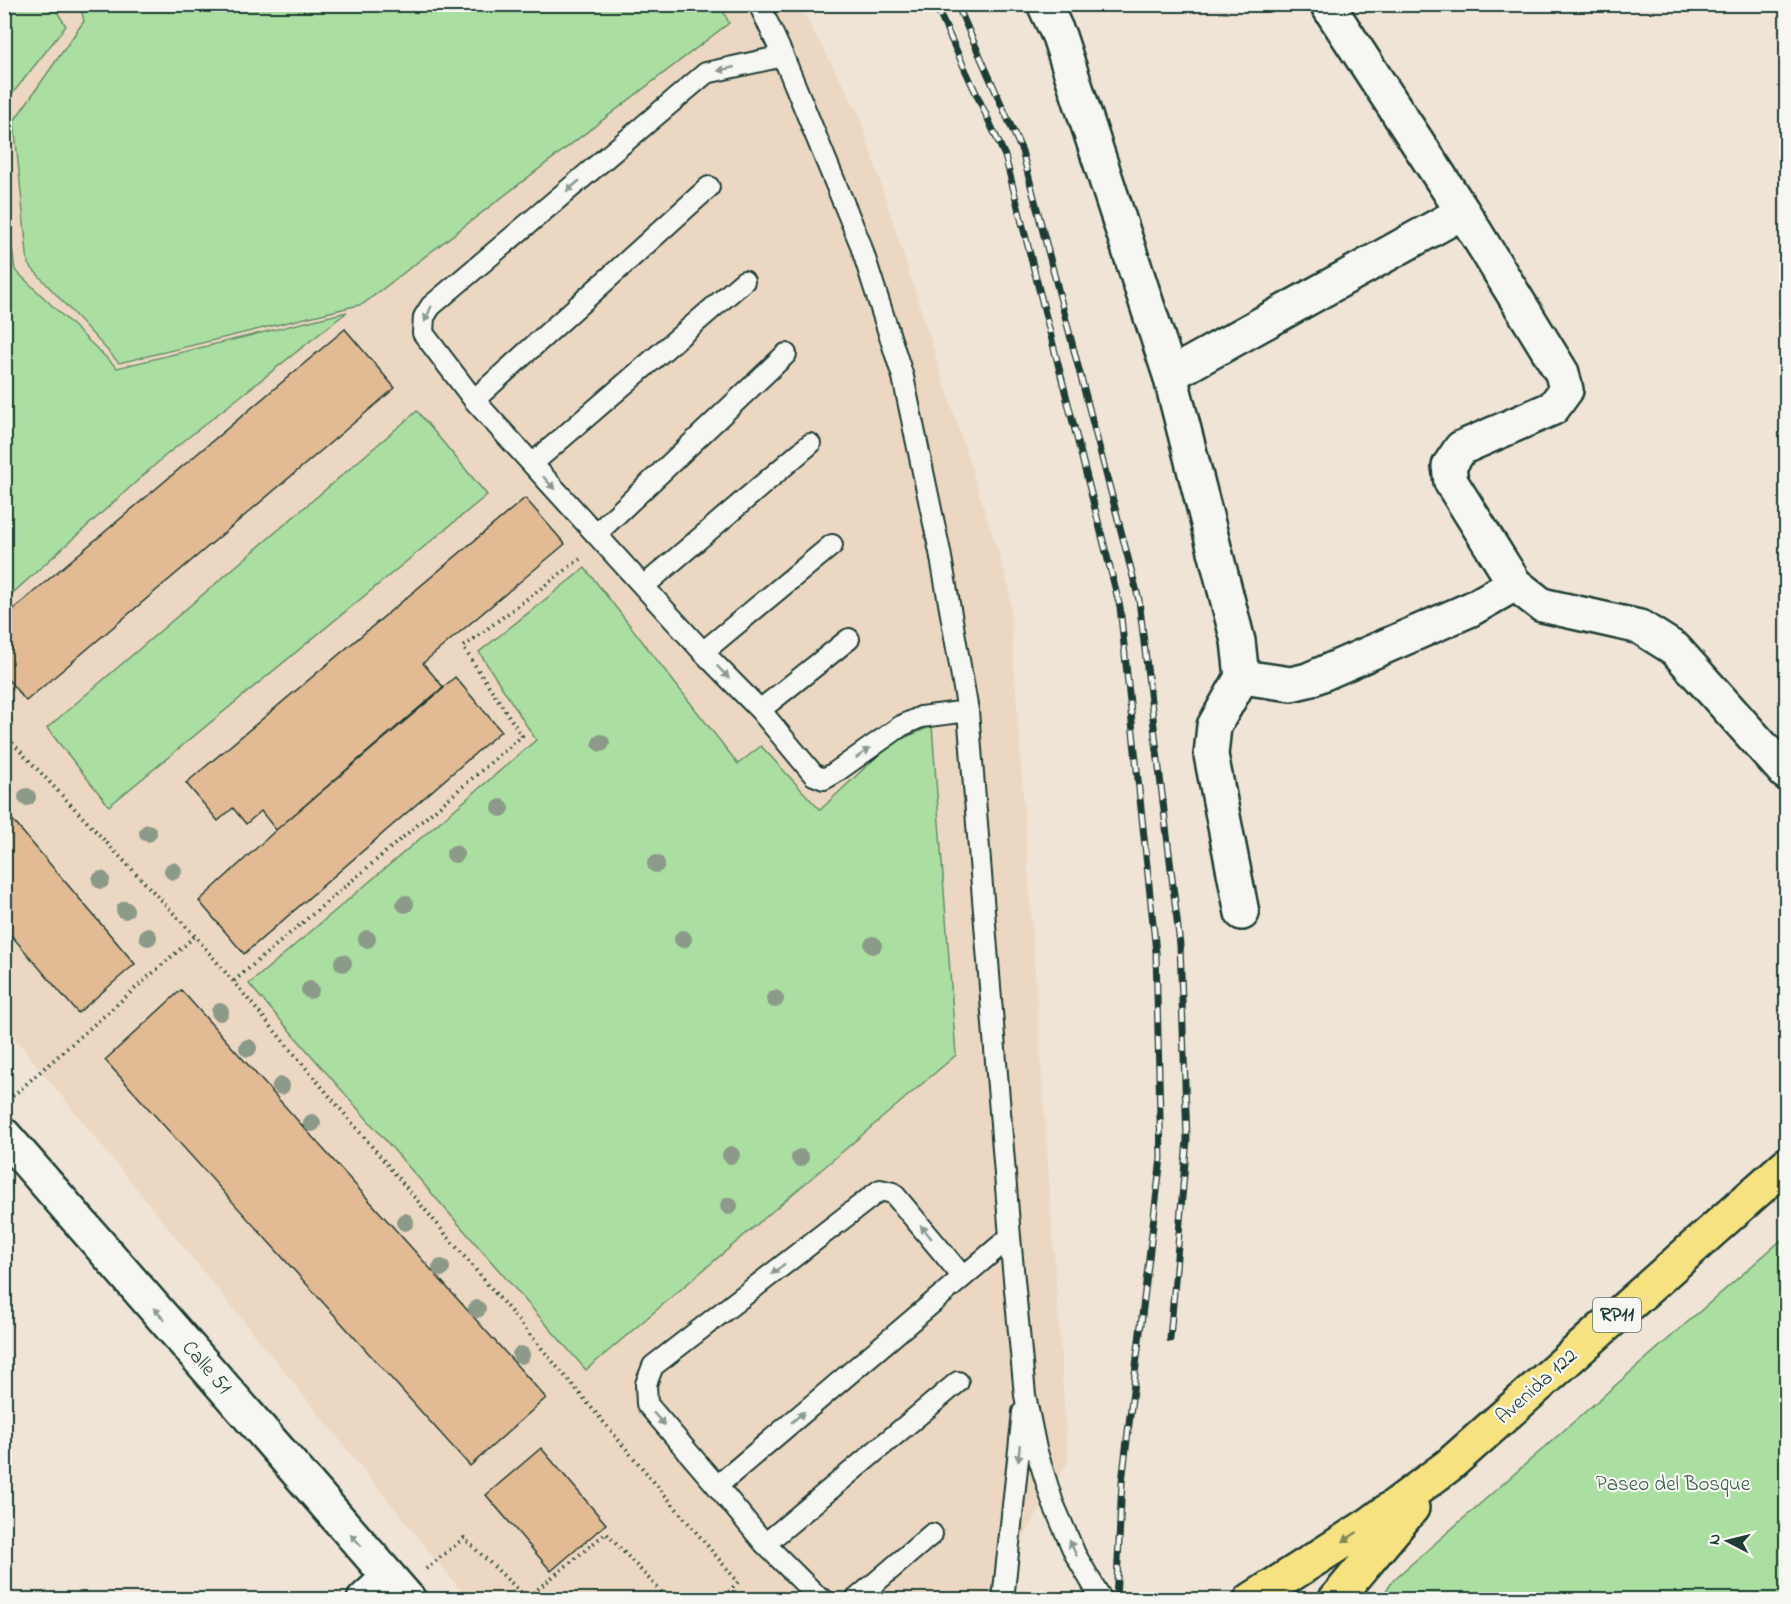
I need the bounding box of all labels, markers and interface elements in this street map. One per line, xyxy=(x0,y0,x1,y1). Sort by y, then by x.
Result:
one-way arrow xyxy=(717,64,735,74)
one-way arrow xyxy=(565,179,581,192)
one-way arrow xyxy=(423,305,433,323)
one-way arrow xyxy=(542,475,556,489)
one-way arrow xyxy=(715,665,729,679)
one-way arrow xyxy=(855,747,871,759)
one-way arrow xyxy=(920,1225,933,1240)
one-way arrow xyxy=(770,1263,785,1275)
road number: RP11 xyxy=(1593,1298,1641,1332)
one-way arrow xyxy=(153,1307,166,1322)
street label: Calle 51 xyxy=(174,1334,238,1402)
street label: Avenida 122 xyxy=(1489,1342,1585,1432)
one-way arrow xyxy=(652,1411,666,1426)
one-way arrow xyxy=(790,1411,806,1424)
one-way arrow xyxy=(1014,1443,1024,1462)
park label: Paseo del Bosque xyxy=(1596,1470,1751,1500)
north arrow xyxy=(1698,1511,1758,1571)
one-way arrow xyxy=(1342,1531,1358,1542)
text: N xyxy=(1703,1532,1728,1546)
one-way arrow xyxy=(350,1533,363,1548)
one-way arrow xyxy=(1069,1540,1078,1557)

